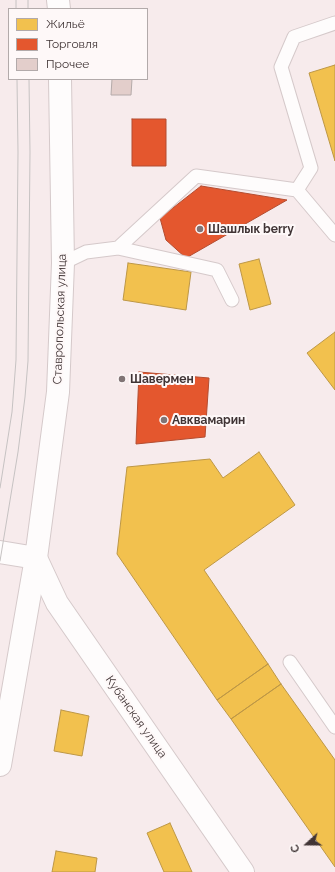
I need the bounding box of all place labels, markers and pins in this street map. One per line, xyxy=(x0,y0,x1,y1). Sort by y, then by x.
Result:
place label: Шашлык berry xyxy=(208,222,294,236)
marker: Шашлык berry xyxy=(195,224,205,234)
place label: Шавермен xyxy=(130,372,194,386)
marker: Шавермен xyxy=(117,374,127,384)
place label: Авквамарин xyxy=(172,413,245,427)
marker: Авквамарин xyxy=(159,415,169,425)

